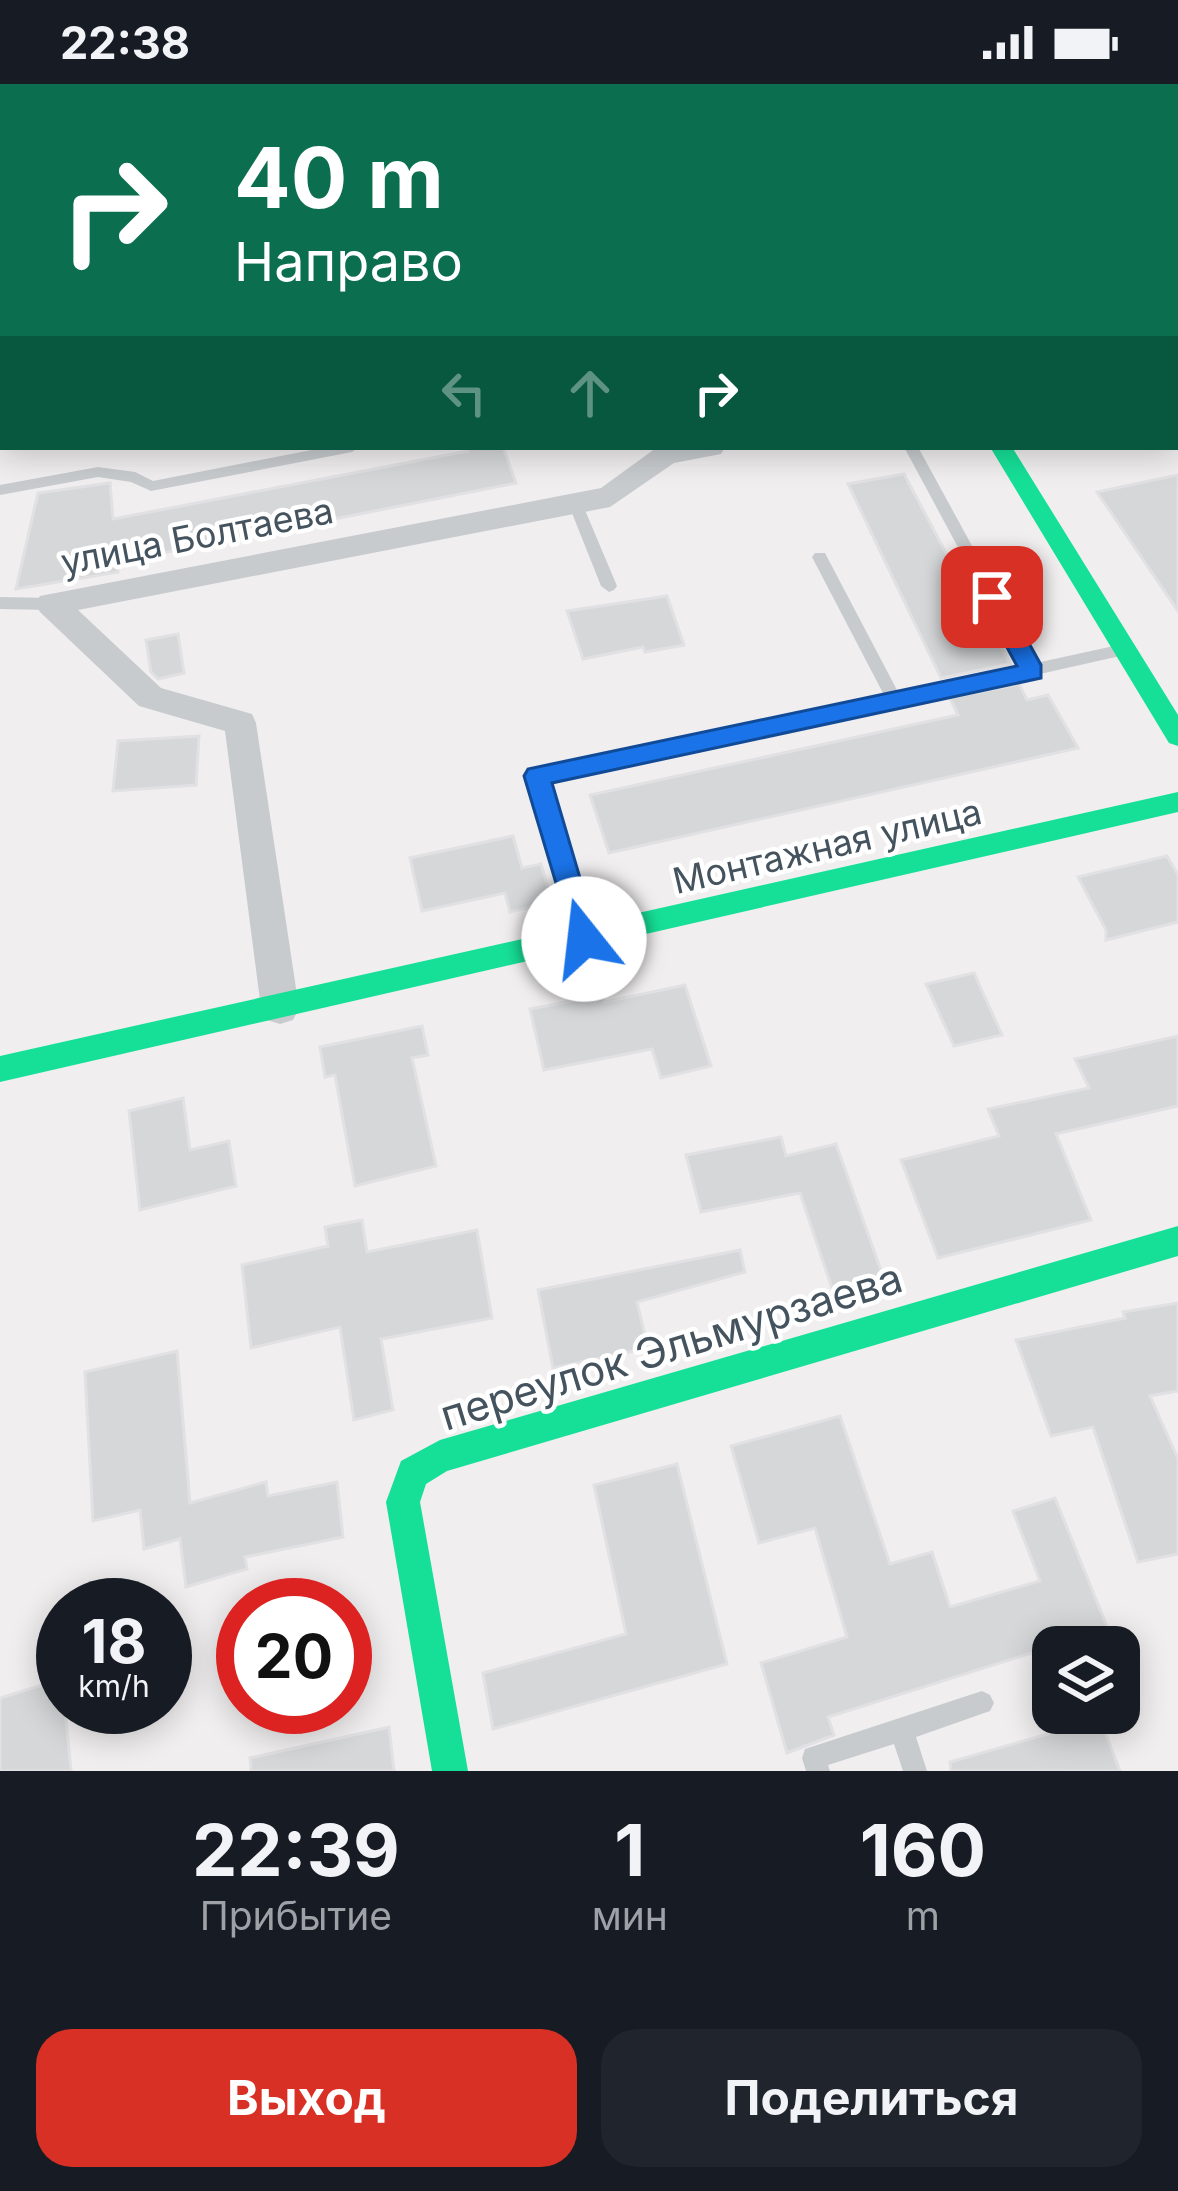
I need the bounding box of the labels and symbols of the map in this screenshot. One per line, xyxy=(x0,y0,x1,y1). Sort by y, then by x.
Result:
street label: улица Болтаева xyxy=(57,488,337,584)
pin xyxy=(941,546,1043,648)
street label: Монтажная улица xyxy=(668,789,986,903)
position arrow xyxy=(521,876,647,1002)
street label: переулок Эльмурзаева xyxy=(434,1251,908,1441)
speed limit sign: 20 xyxy=(216,1578,372,1734)

